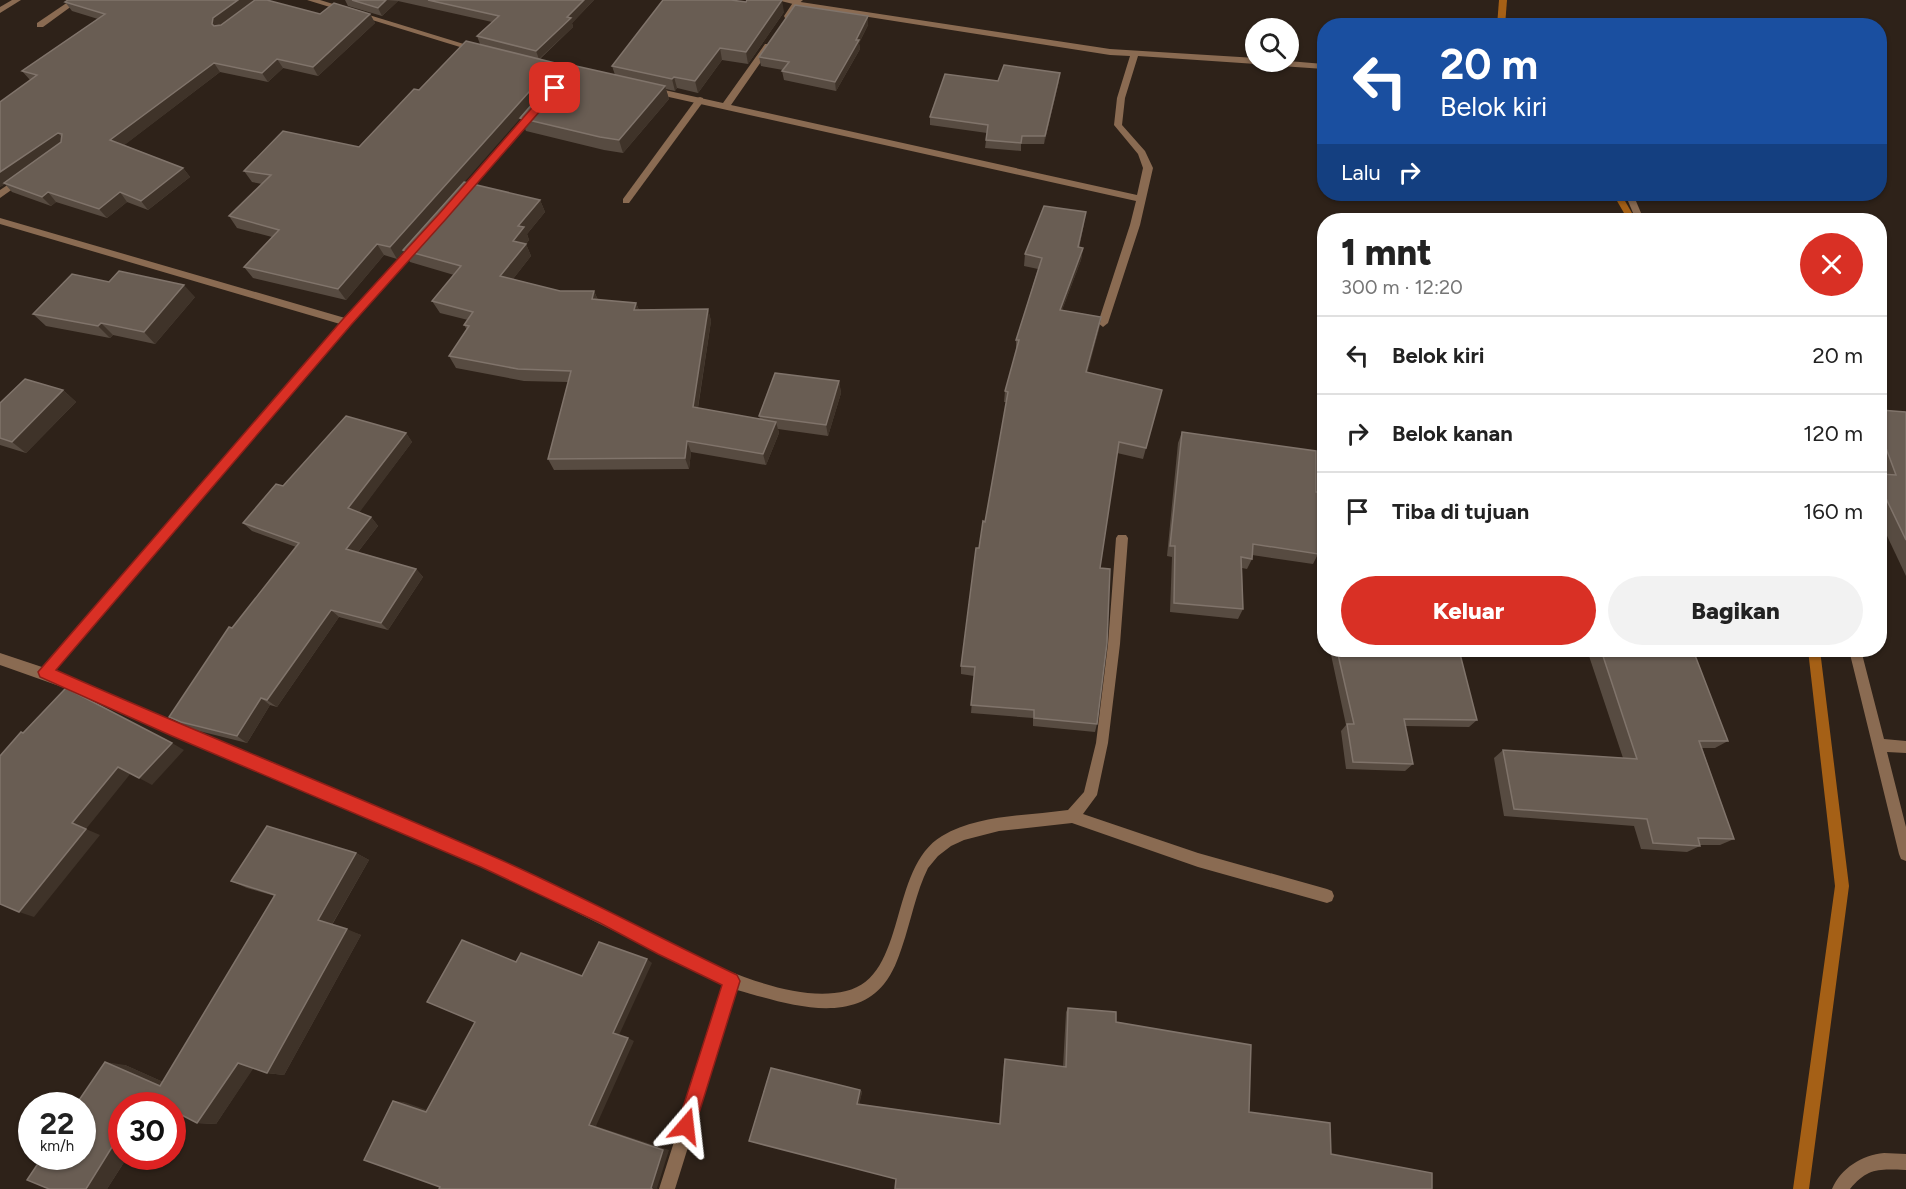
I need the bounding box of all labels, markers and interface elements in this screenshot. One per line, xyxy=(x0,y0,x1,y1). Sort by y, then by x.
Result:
map controls xyxy=(1245,18,1299,72)
button: search xyxy=(1245,18,1299,72)
text: 20 m xyxy=(1440,39,1538,90)
icon: left xyxy=(1341,42,1419,120)
pin xyxy=(529,62,580,113)
icon: arrive xyxy=(538,71,571,104)
text: Belok kiri xyxy=(1440,90,1547,123)
icon: right xyxy=(1393,156,1426,189)
text: Lalu xyxy=(1341,159,1381,186)
text: 1 mnt xyxy=(1341,231,1432,274)
button: close xyxy=(1800,233,1863,296)
text: 300 m · 12:20 xyxy=(1341,275,1463,299)
icon: left xyxy=(1341,339,1374,372)
text: Belok kiri xyxy=(1392,342,1485,369)
text: 20 m xyxy=(1812,342,1863,369)
icon: right xyxy=(1341,417,1374,450)
text: Belok kanan xyxy=(1392,420,1513,447)
text: 120 m xyxy=(1803,420,1863,447)
icon: arrive xyxy=(1341,495,1374,528)
text: Tiba di tujuan xyxy=(1392,498,1529,525)
text: 160 m xyxy=(1803,498,1863,525)
button: Keluar xyxy=(1341,576,1596,645)
button: Bagikan xyxy=(1608,576,1863,645)
speed limit sign: 30 xyxy=(108,1092,186,1170)
position arrow xyxy=(654,1094,718,1158)
text: 22 xyxy=(40,1105,74,1142)
text: km/h xyxy=(40,1137,74,1155)

